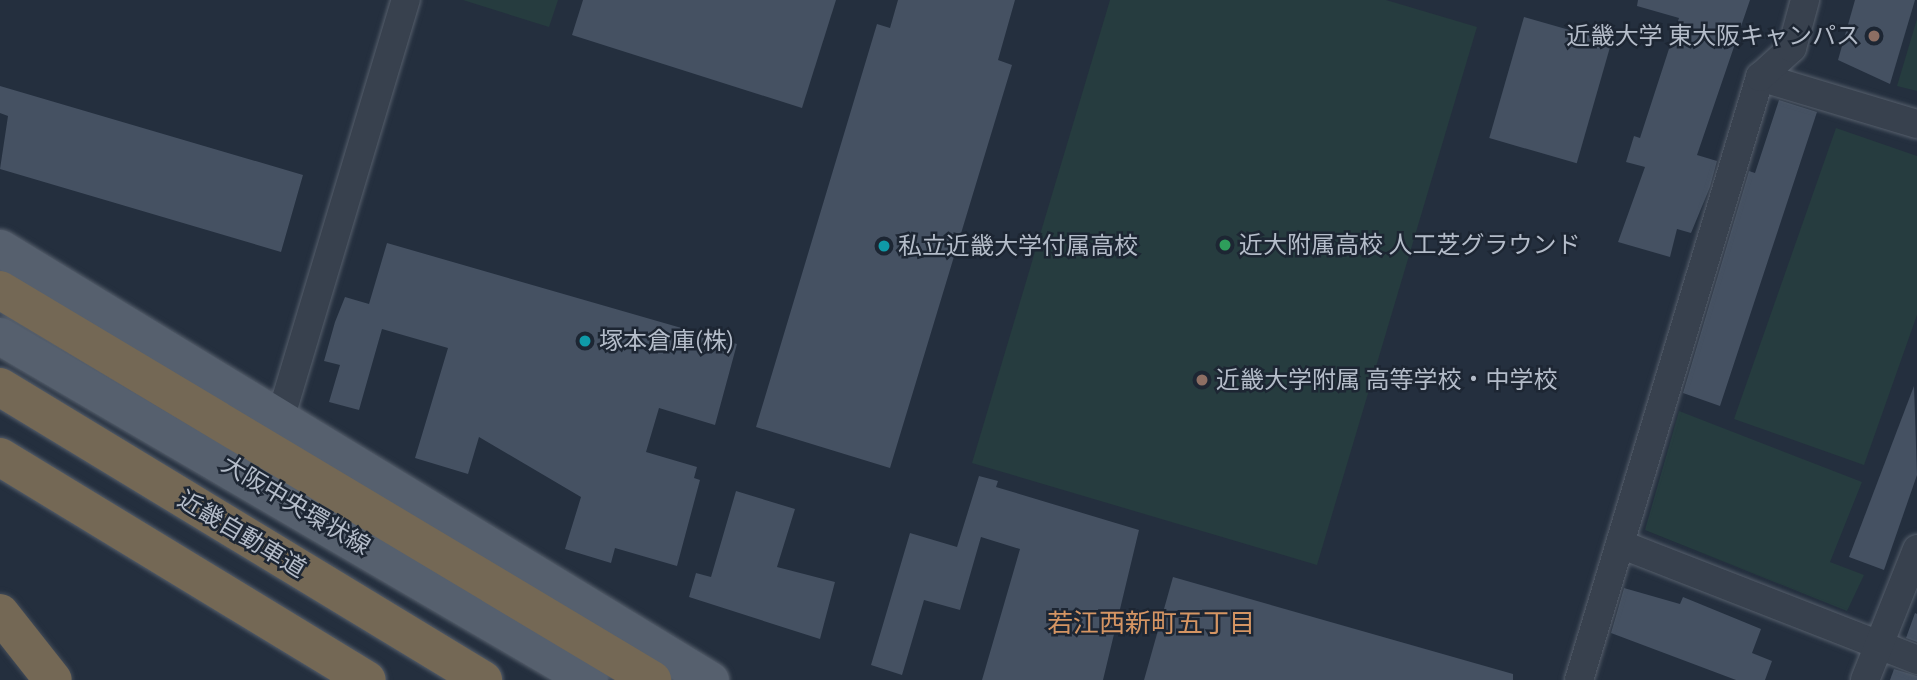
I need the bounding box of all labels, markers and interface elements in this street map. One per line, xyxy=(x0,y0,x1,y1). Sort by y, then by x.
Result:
place label: 近畿大学 東大阪キャンパス xyxy=(1567,22,1860,50)
marker: 近畿大学 東大阪キャンパス xyxy=(1866,28,1882,44)
place label: 近大附属高校 人工芝グラウンド xyxy=(1239,231,1580,259)
place label: 私立近畿大学付属高校 xyxy=(898,232,1138,260)
marker: 近大附属高校 人工芝グラウンド xyxy=(1217,237,1233,253)
marker: 私立近畿大学付属高校 xyxy=(876,238,892,254)
place label: 塚本倉庫(株) xyxy=(599,327,734,355)
marker: 塚本倉庫(株) xyxy=(577,333,593,349)
place label: 近畿大学附属 高等学校・中学校 xyxy=(1216,366,1557,394)
marker: 近畿大学附属 高等学校・中学校 xyxy=(1194,372,1210,388)
street label: 大阪中央環状線 xyxy=(217,449,375,561)
street label: 近畿自動車道 xyxy=(173,485,311,583)
district label: 若江西新町五丁目 xyxy=(1047,607,1255,639)

